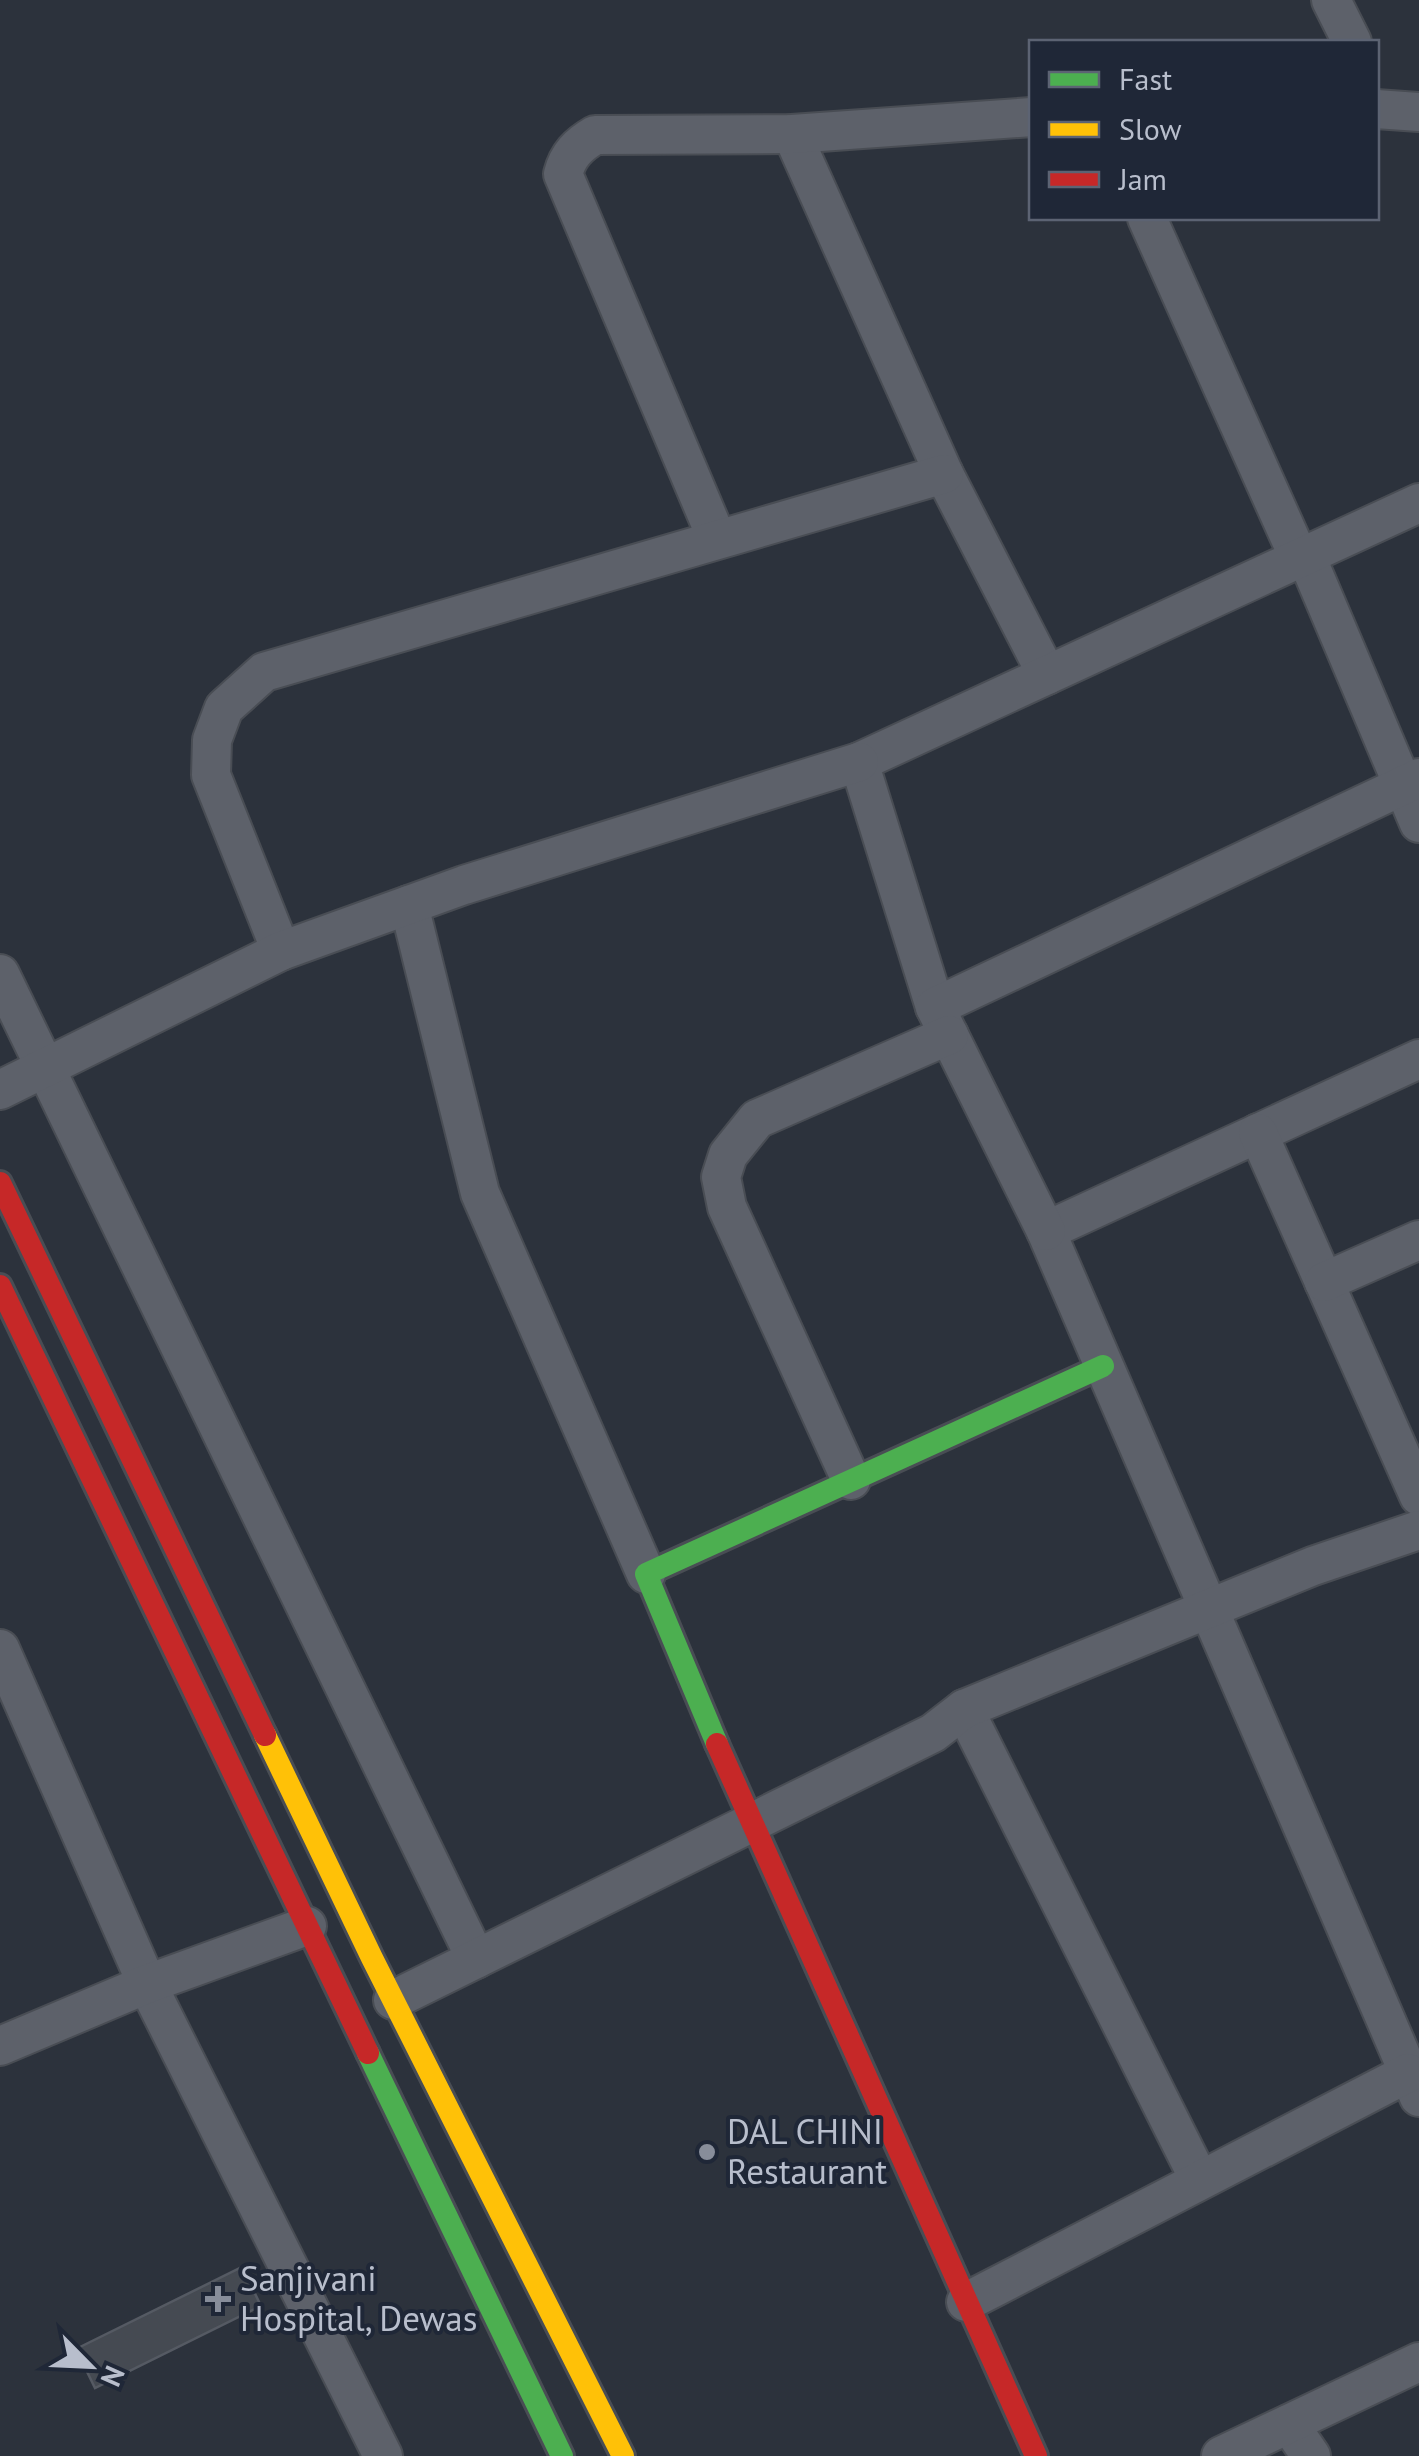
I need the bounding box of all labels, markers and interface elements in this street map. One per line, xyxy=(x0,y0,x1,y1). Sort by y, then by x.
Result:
legend xyxy=(1029,40,1379,220)
text: Fast xyxy=(1119,59,1172,98)
text: Slow xyxy=(1119,109,1182,148)
text: Jam xyxy=(1117,159,1167,198)
place label: DAL CHINI Restaurant xyxy=(727,2108,887,2194)
marker: DAL CHINI Restaurant xyxy=(696,2141,718,2163)
place label: Sanjivani Hospital, Dewas xyxy=(240,2255,477,2341)
marker: Sanjivani Hospital, Dewas xyxy=(205,2286,231,2312)
north arrow xyxy=(40,2316,140,2416)
text: N xyxy=(93,2360,134,2392)

